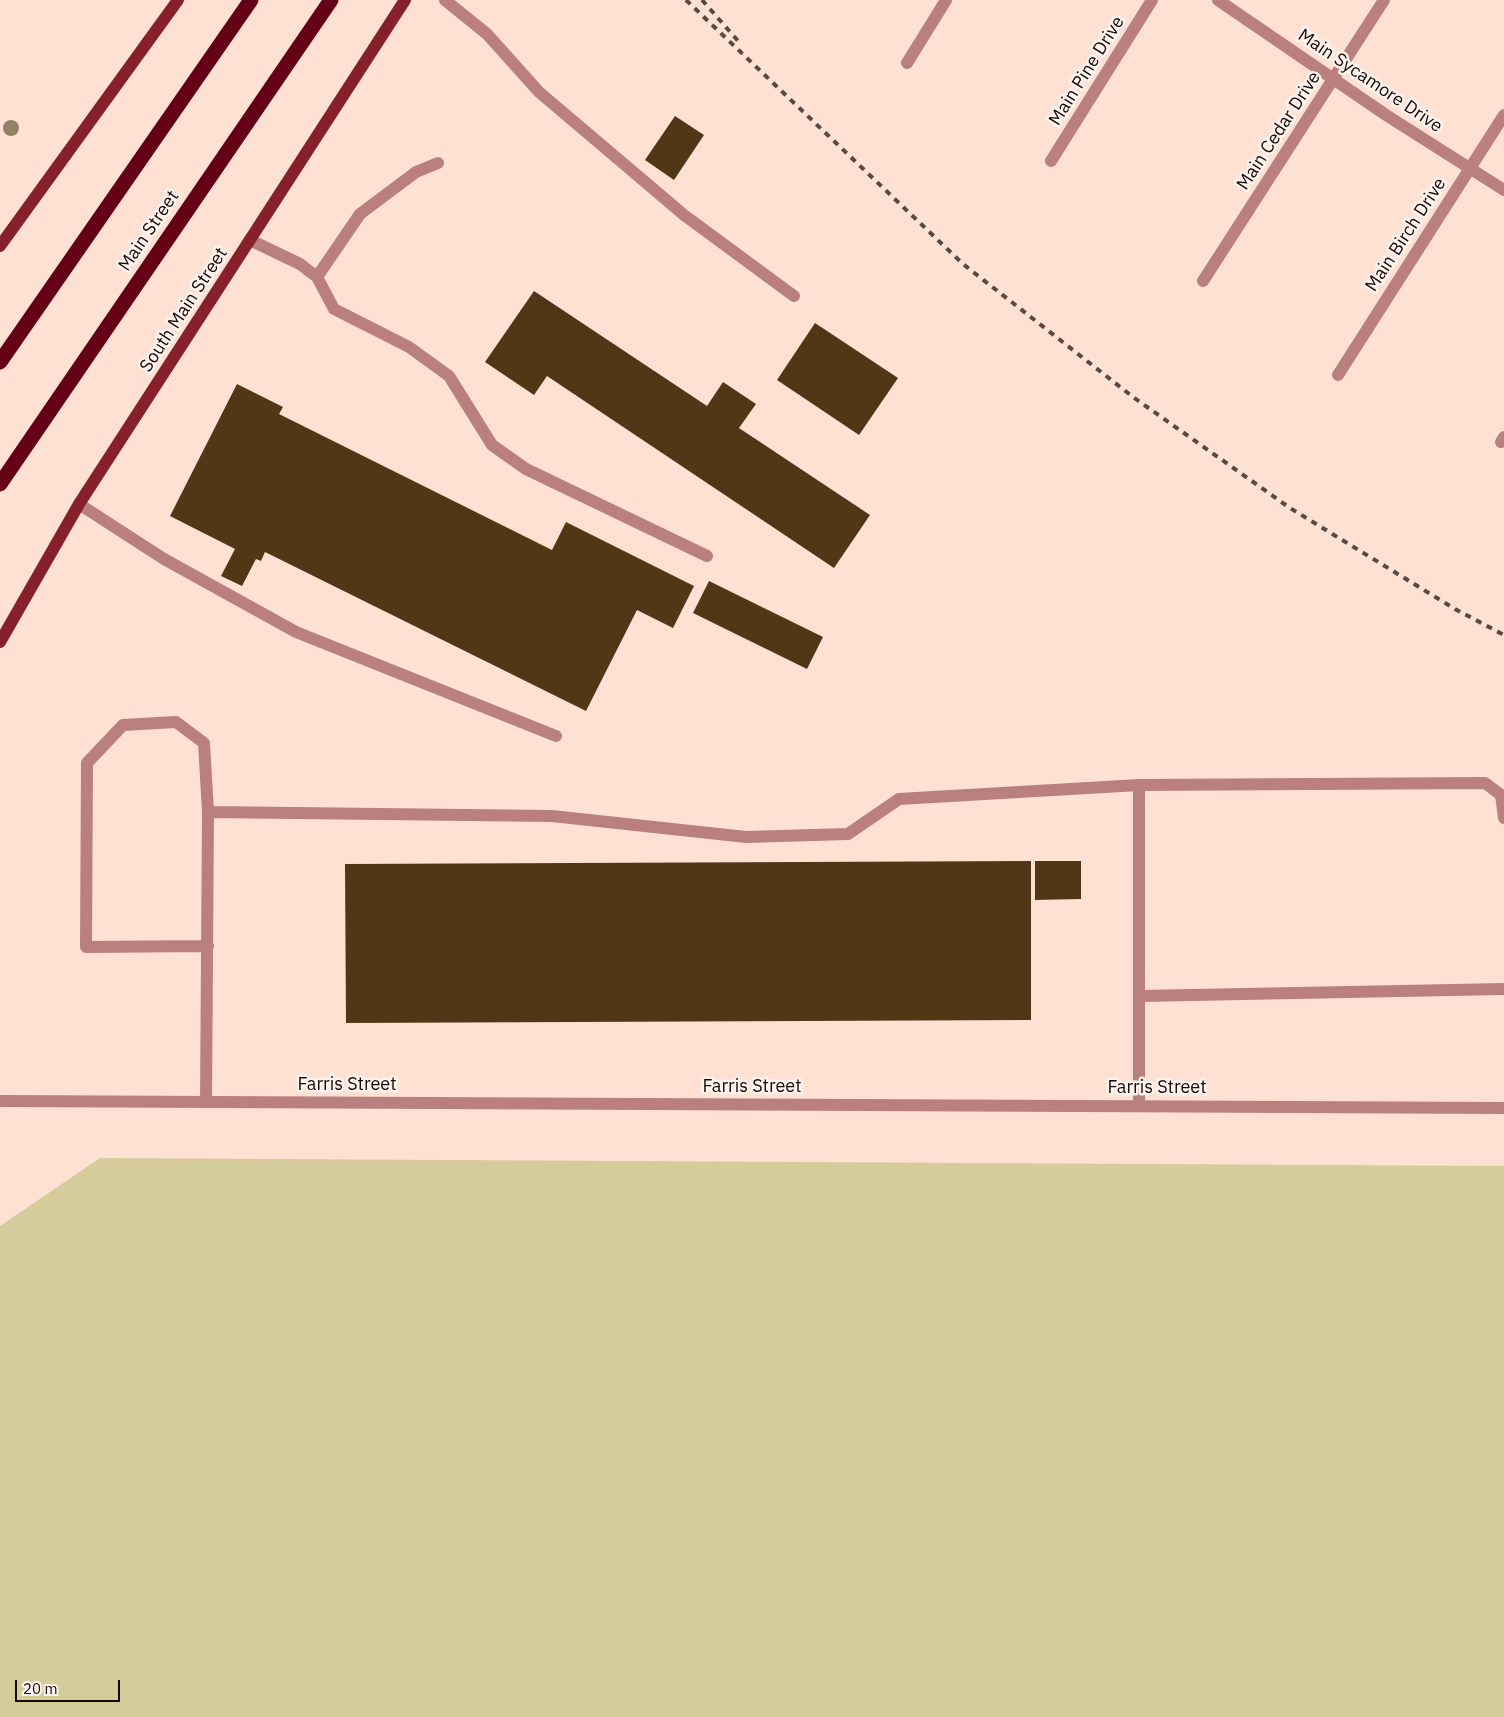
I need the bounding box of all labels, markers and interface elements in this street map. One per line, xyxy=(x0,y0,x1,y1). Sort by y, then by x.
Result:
street label: Main Pine Drive xyxy=(1045,12,1129,130)
street label: Main Sycamore Drive xyxy=(1294,25,1446,137)
street label: Main Cedar Drive xyxy=(1233,68,1325,194)
street label: Main Birch Drive xyxy=(1361,174,1451,296)
street label: Main Street xyxy=(114,187,184,275)
street label: South Main Street xyxy=(136,244,232,376)
street label: Farris Street xyxy=(297,1074,397,1096)
street label: Farris Street xyxy=(702,1076,802,1098)
street label: Farris Street xyxy=(1107,1077,1207,1099)
scale bar xyxy=(18,1670,122,1702)
text: 20 m xyxy=(23,1679,58,1698)

